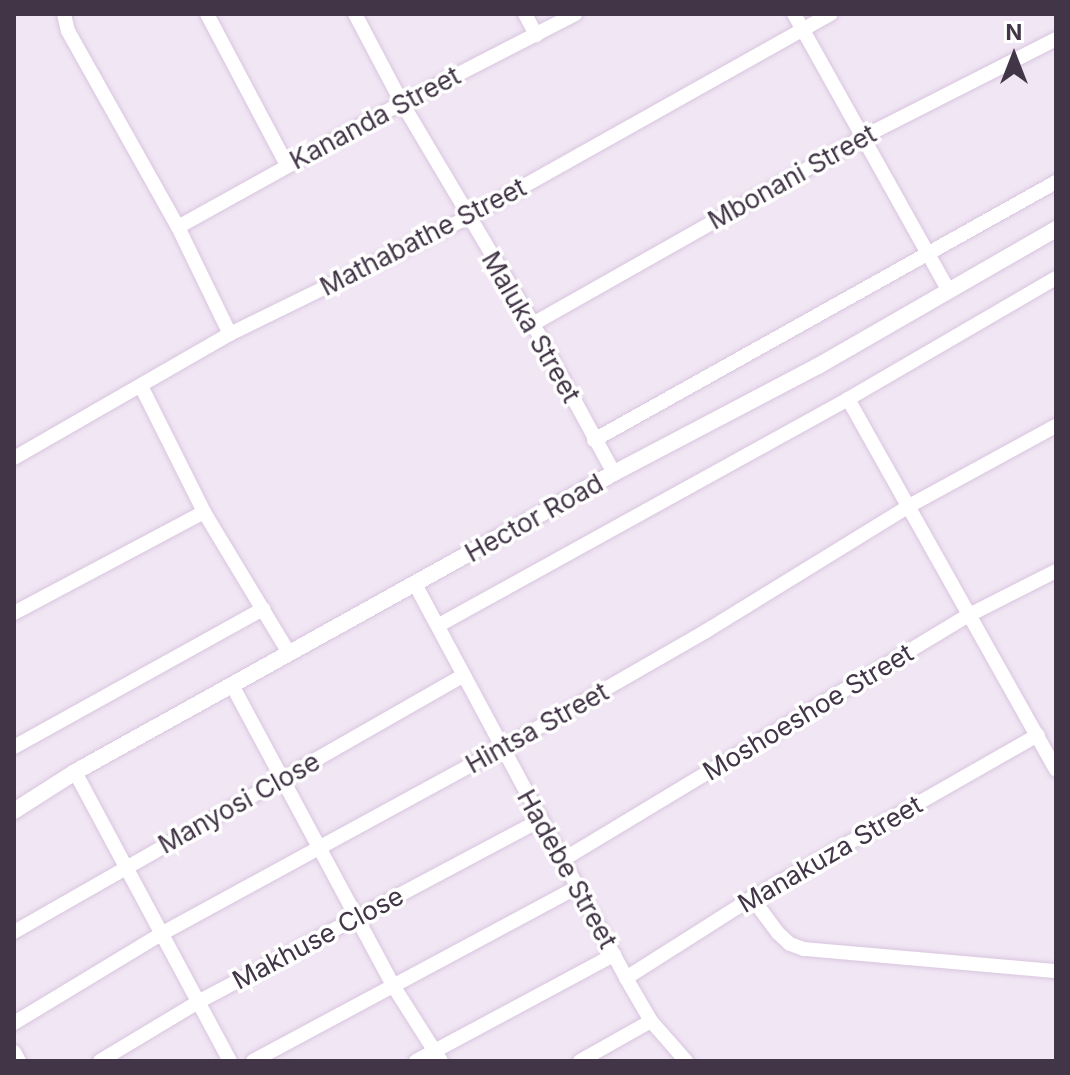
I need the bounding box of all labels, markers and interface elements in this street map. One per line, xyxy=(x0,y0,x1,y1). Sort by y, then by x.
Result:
north arrow xyxy=(974,16,1054,96)
text: N xyxy=(1006,19,1022,45)
street label: Kananda Street xyxy=(284,60,466,176)
street label: Mbonani Street xyxy=(703,118,881,236)
street label: Mathabathe Street xyxy=(315,172,531,302)
street label: Maluka Street xyxy=(475,246,587,408)
street label: Hector Road xyxy=(460,467,608,569)
street label: Moshoeshoe Street xyxy=(697,637,919,787)
street label: Hintsa Street xyxy=(460,676,614,780)
street label: Manyosi Close xyxy=(153,746,325,860)
street label: Hadebe Street xyxy=(511,784,623,954)
street label: Manakuza Street xyxy=(732,789,928,919)
street label: Makhuse Close xyxy=(227,880,409,996)

